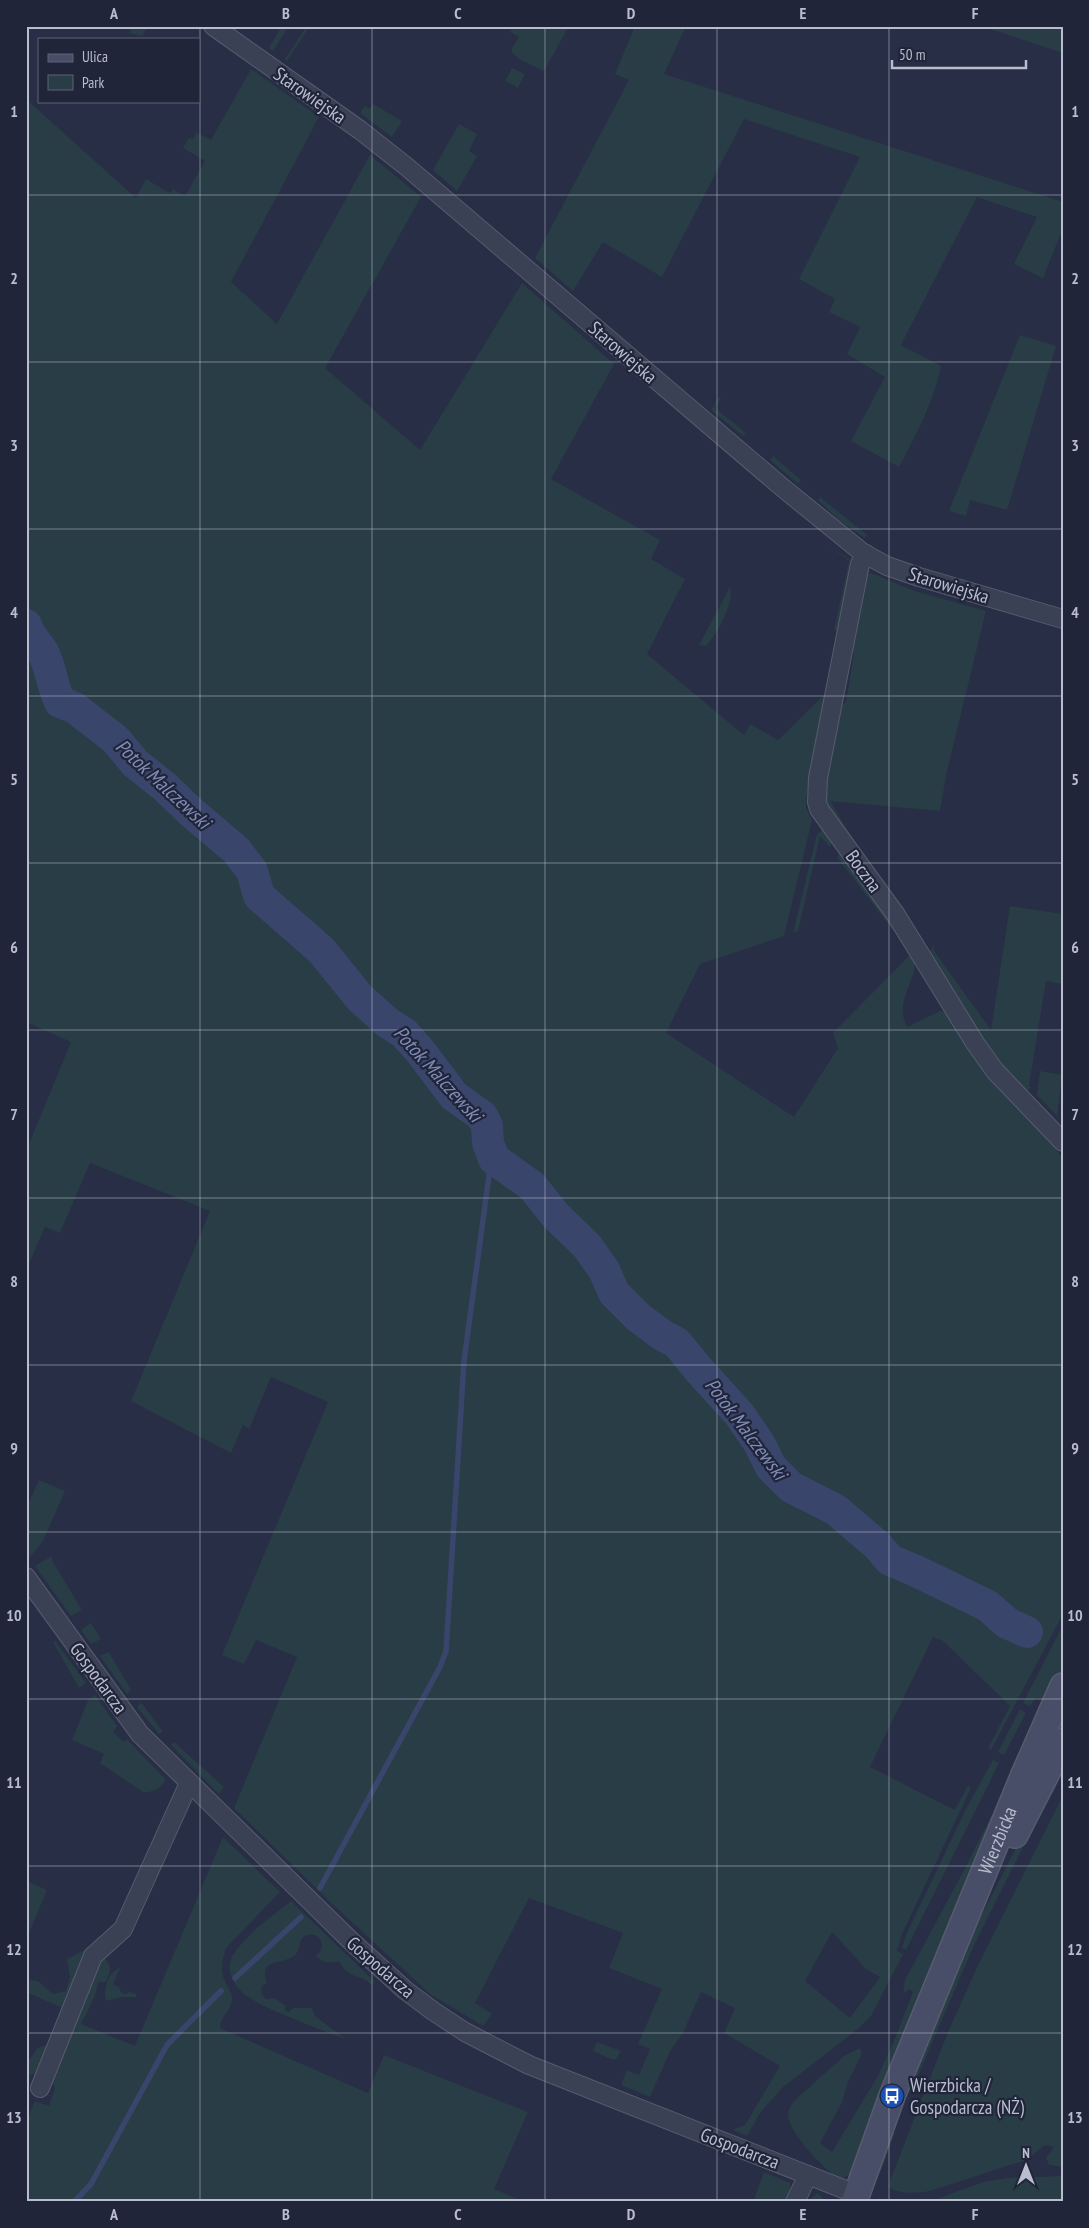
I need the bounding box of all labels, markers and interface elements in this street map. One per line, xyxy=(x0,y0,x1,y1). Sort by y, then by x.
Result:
text: A xyxy=(109,3,119,23)
text: B xyxy=(282,3,290,23)
text: C xyxy=(454,3,462,23)
text: D xyxy=(627,3,636,23)
text: E xyxy=(800,3,807,23)
text: F xyxy=(972,3,979,23)
legend xyxy=(38,38,200,102)
scale bar xyxy=(892,38,1025,70)
text: 50 m xyxy=(899,45,925,64)
text: Ulica xyxy=(82,47,108,66)
street label: Starowiejska xyxy=(269,61,351,129)
text: Park xyxy=(82,73,104,92)
text: 1 xyxy=(10,101,18,121)
text: 1 xyxy=(1071,101,1079,121)
text: 2 xyxy=(10,268,18,288)
text: 2 xyxy=(1071,268,1079,288)
street label: Starowiejska xyxy=(584,316,662,388)
text: 3 xyxy=(10,435,18,455)
text: 3 xyxy=(1071,435,1079,455)
street label: Starowiejska xyxy=(906,561,992,609)
text: 4 xyxy=(10,602,18,622)
text: 4 xyxy=(1071,602,1079,622)
water label: Potok Malczewski xyxy=(110,733,218,836)
text: 5 xyxy=(10,769,18,789)
text: 5 xyxy=(1071,769,1079,789)
street label: Boczna xyxy=(841,845,887,897)
text: 6 xyxy=(10,937,18,957)
text: 6 xyxy=(1071,937,1079,957)
water label: Potok Malczewski xyxy=(388,1020,490,1129)
text: 7 xyxy=(10,1104,18,1124)
text: 7 xyxy=(1071,1104,1079,1124)
text: 8 xyxy=(10,1271,18,1291)
text: 8 xyxy=(1071,1271,1079,1291)
water label: Potok Malczewski xyxy=(699,1373,794,1487)
text: 9 xyxy=(10,1438,18,1458)
text: 9 xyxy=(1071,1438,1079,1458)
text: 10 xyxy=(6,1605,22,1625)
text: 10 xyxy=(1067,1605,1083,1625)
street label: Gospodarcza xyxy=(65,1638,133,1718)
text: 11 xyxy=(6,1772,22,1792)
text: 11 xyxy=(1067,1772,1083,1792)
street label: Wierzbicka xyxy=(972,1803,1022,1878)
street label: Gospodarcza xyxy=(342,1931,420,2003)
text: 12 xyxy=(6,1939,22,1959)
text: 12 xyxy=(1067,1939,1083,1959)
place label: Wierzbicka / Gospodarcza (NŻ) xyxy=(910,2073,1024,2119)
bus stop icon: Wierzbicka / Gospodarcza (NŻ) xyxy=(879,2083,905,2109)
text: 13 xyxy=(6,2107,22,2127)
text: 13 xyxy=(1067,2107,1083,2127)
street label: Gospodarcza xyxy=(697,2122,783,2174)
north arrow xyxy=(1002,2140,1052,2190)
text: N xyxy=(1022,2144,1030,2162)
text: A xyxy=(109,2204,119,2224)
text: B xyxy=(282,2204,290,2224)
text: C xyxy=(454,2204,462,2224)
text: D xyxy=(627,2204,636,2224)
text: E xyxy=(800,2204,807,2224)
text: F xyxy=(972,2204,979,2224)

